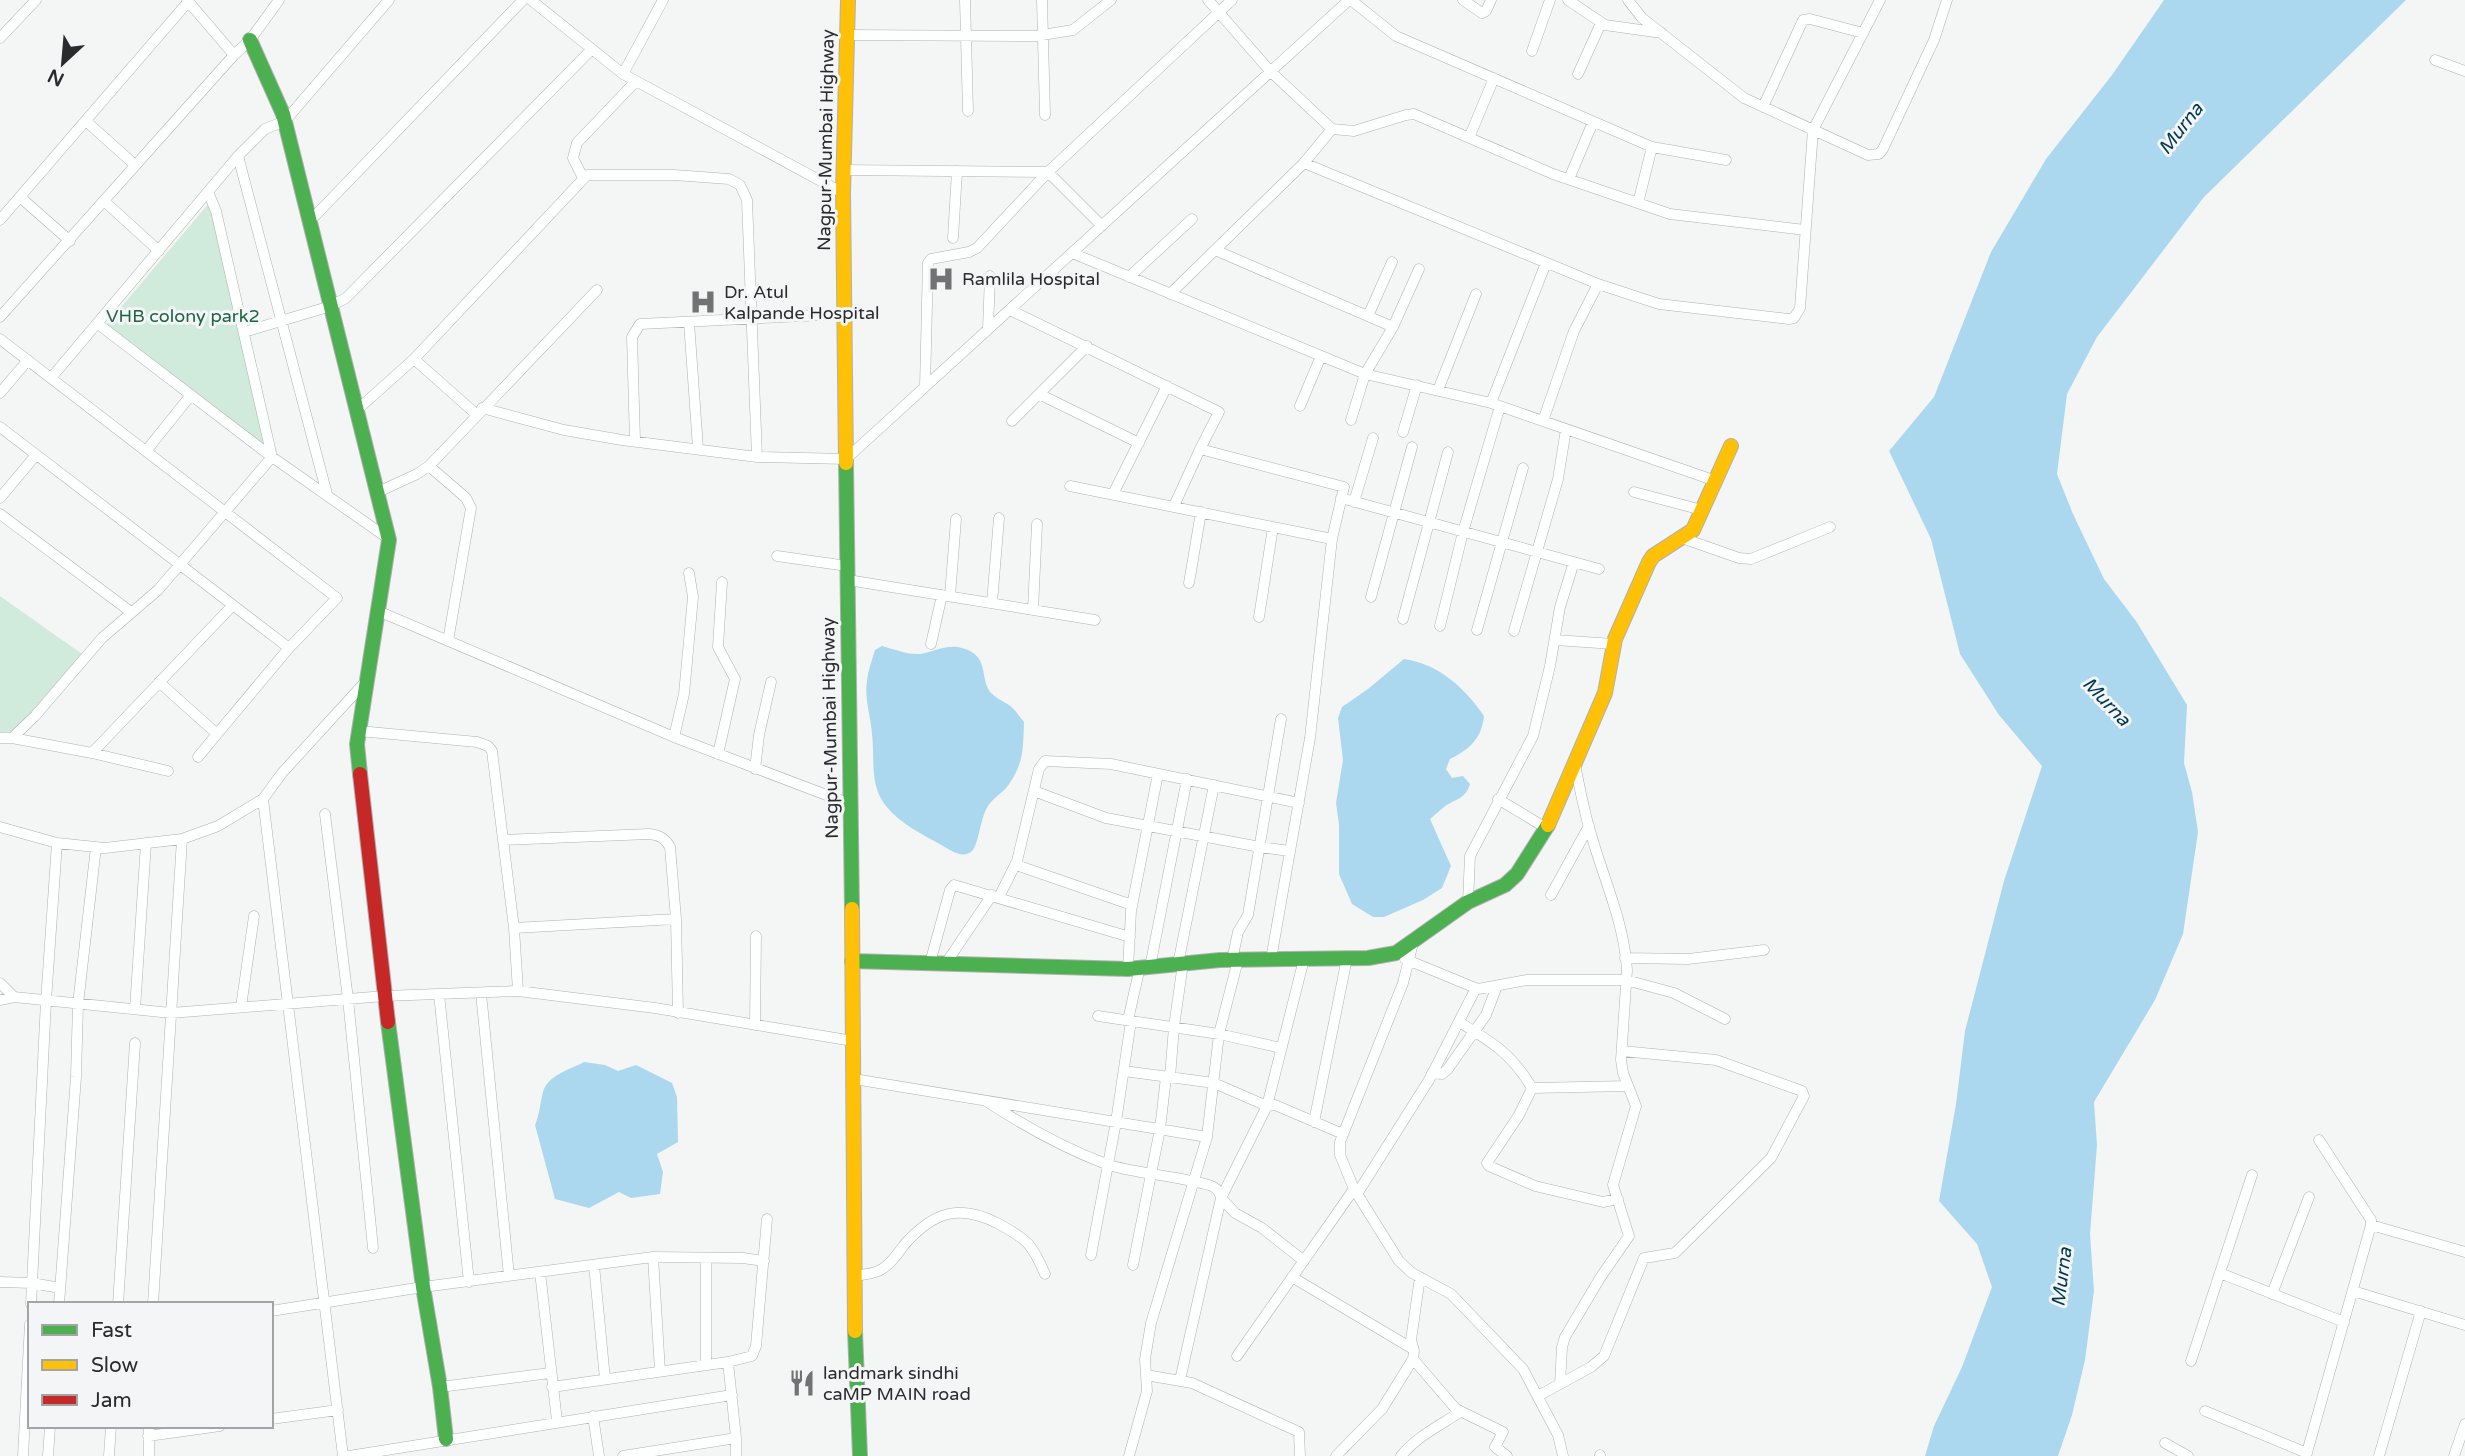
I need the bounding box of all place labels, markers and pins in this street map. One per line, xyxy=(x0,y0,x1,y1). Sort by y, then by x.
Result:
hospital icon: Ramlila Hospital xyxy=(926,264,956,294)
place label: Ramlila Hospital xyxy=(962,268,1100,290)
place label: Dr. Atul Kalpande Hospital xyxy=(724,281,880,324)
hospital icon: Dr. Atul Kalpande Hospital xyxy=(688,287,718,317)
place label: landmark sindhi caMP MAIN road xyxy=(823,1362,971,1405)
restaurant icon: landmark sindhi caMP MAIN road xyxy=(787,1368,817,1398)

